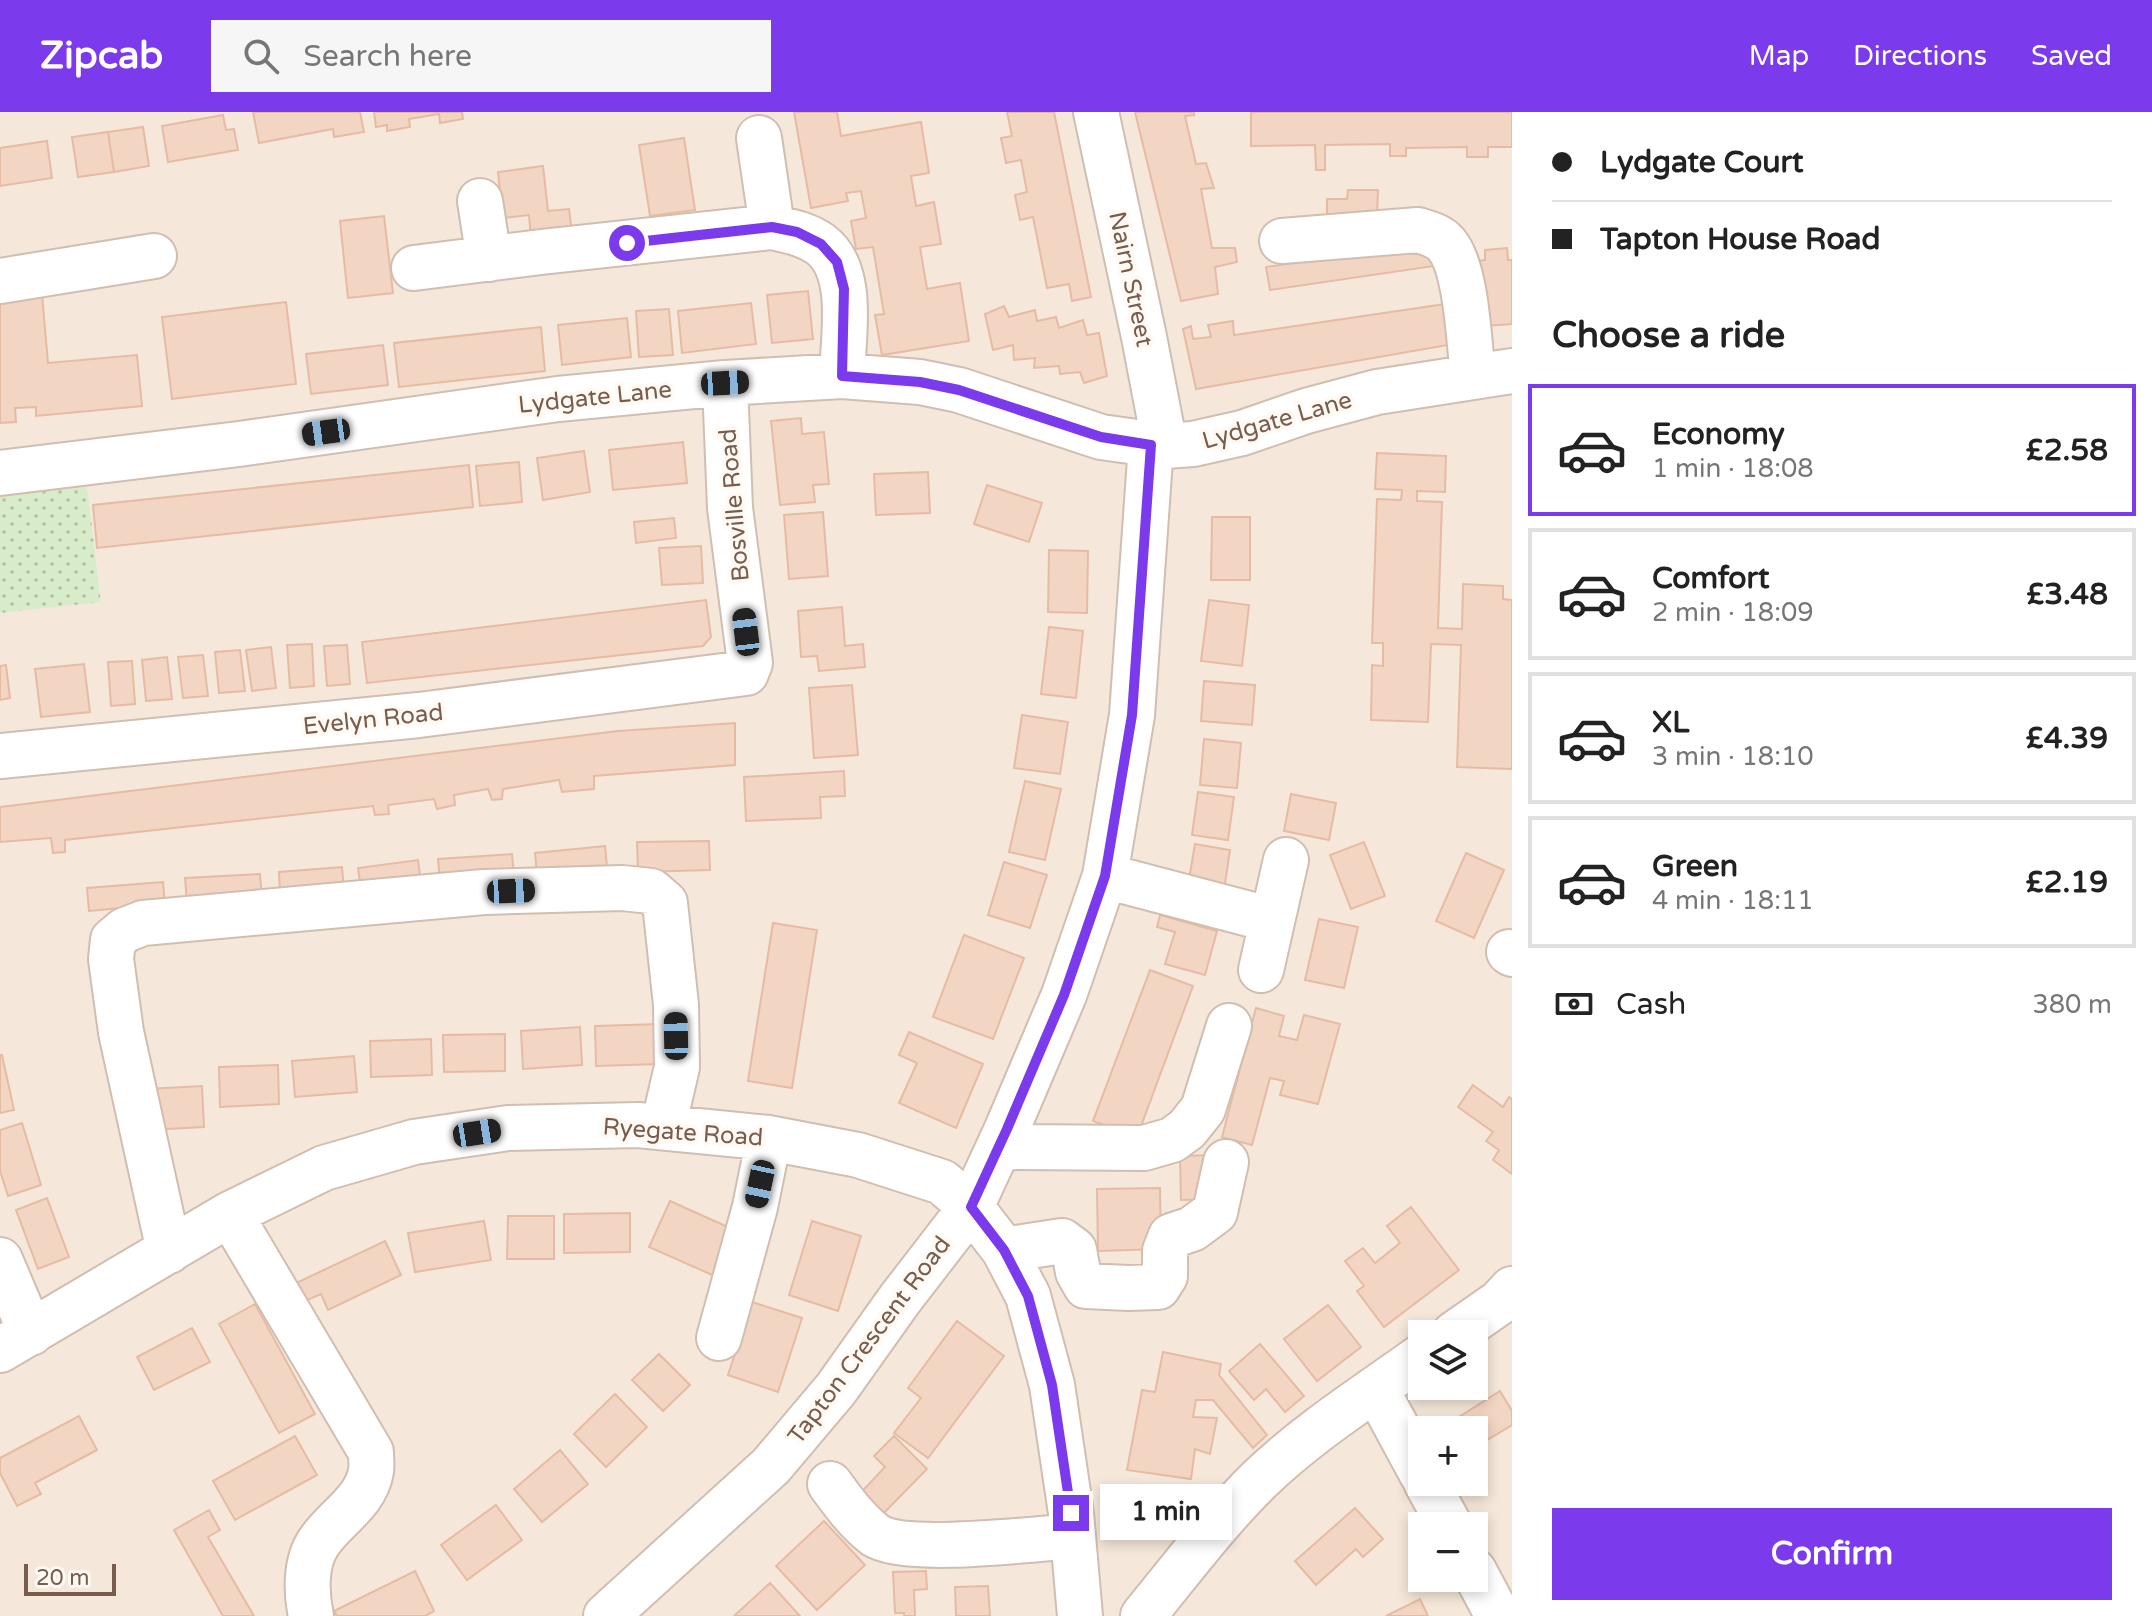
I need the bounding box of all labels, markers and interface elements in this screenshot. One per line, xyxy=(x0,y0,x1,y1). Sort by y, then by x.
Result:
search box xyxy=(211,20,771,92)
text: Zipcab xyxy=(40,33,163,79)
icon: search xyxy=(239,34,283,78)
text: Search here xyxy=(303,38,472,75)
text: Map xyxy=(1749,39,1809,73)
text: Directions xyxy=(1853,39,1987,73)
text: Saved xyxy=(2031,39,2112,73)
text: Lydgate Court xyxy=(1600,144,1803,181)
street label: Nairn Street xyxy=(1102,209,1159,349)
text: Tapton House Road xyxy=(1600,221,1880,258)
route start xyxy=(609,225,645,261)
text: Choose a ride xyxy=(1552,314,1785,357)
car xyxy=(700,370,750,396)
street label: Lydgate Lane xyxy=(517,375,673,420)
street label: Lydgate Lane xyxy=(1199,385,1355,456)
icon: car xyxy=(1556,414,1628,486)
text: Economy xyxy=(1652,416,1785,453)
car xyxy=(301,417,351,447)
street label: Bosville Road xyxy=(713,427,756,583)
text: £2.58 xyxy=(2026,432,2108,469)
text: 1 min · 18:08 xyxy=(1652,453,1814,484)
icon: car xyxy=(1556,558,1628,630)
text: Comfort xyxy=(1652,560,1770,597)
text: £3.48 xyxy=(2026,576,2108,613)
text: 2 min · 18:09 xyxy=(1652,597,1814,628)
car xyxy=(731,607,761,657)
street label: Evelyn Road xyxy=(301,698,445,741)
icon: car xyxy=(1556,702,1628,774)
text: XL xyxy=(1652,704,1689,741)
text: £4.39 xyxy=(2026,720,2108,757)
text: 3 min · 18:10 xyxy=(1652,741,1814,772)
icon: car xyxy=(1556,846,1628,918)
text: Green xyxy=(1652,848,1738,885)
text: £2.19 xyxy=(2026,864,2108,901)
car xyxy=(487,878,535,904)
text: 4 min · 18:11 xyxy=(1652,885,1814,916)
icon: cash xyxy=(1552,982,1596,1026)
text: Cash xyxy=(1616,986,1686,1023)
text: 380 m xyxy=(2032,989,2112,1020)
car xyxy=(664,1012,688,1060)
street label: Ryegate Road xyxy=(602,1112,764,1153)
car xyxy=(451,1117,503,1149)
car xyxy=(743,1158,777,1210)
street label: Tapton Crescent Road xyxy=(782,1231,957,1450)
map controls xyxy=(1408,1320,1488,1592)
button: layers xyxy=(1408,1320,1488,1400)
button: + xyxy=(1408,1416,1488,1496)
callout: 1 min xyxy=(1099,1485,1231,1541)
route end xyxy=(1053,1495,1089,1531)
text: 1 min xyxy=(1131,1496,1201,1527)
button: Confirm xyxy=(1552,1508,2112,1600)
button: − xyxy=(1408,1512,1488,1592)
scale bar xyxy=(24,1560,116,1596)
text: 20 m xyxy=(36,1565,90,1591)

